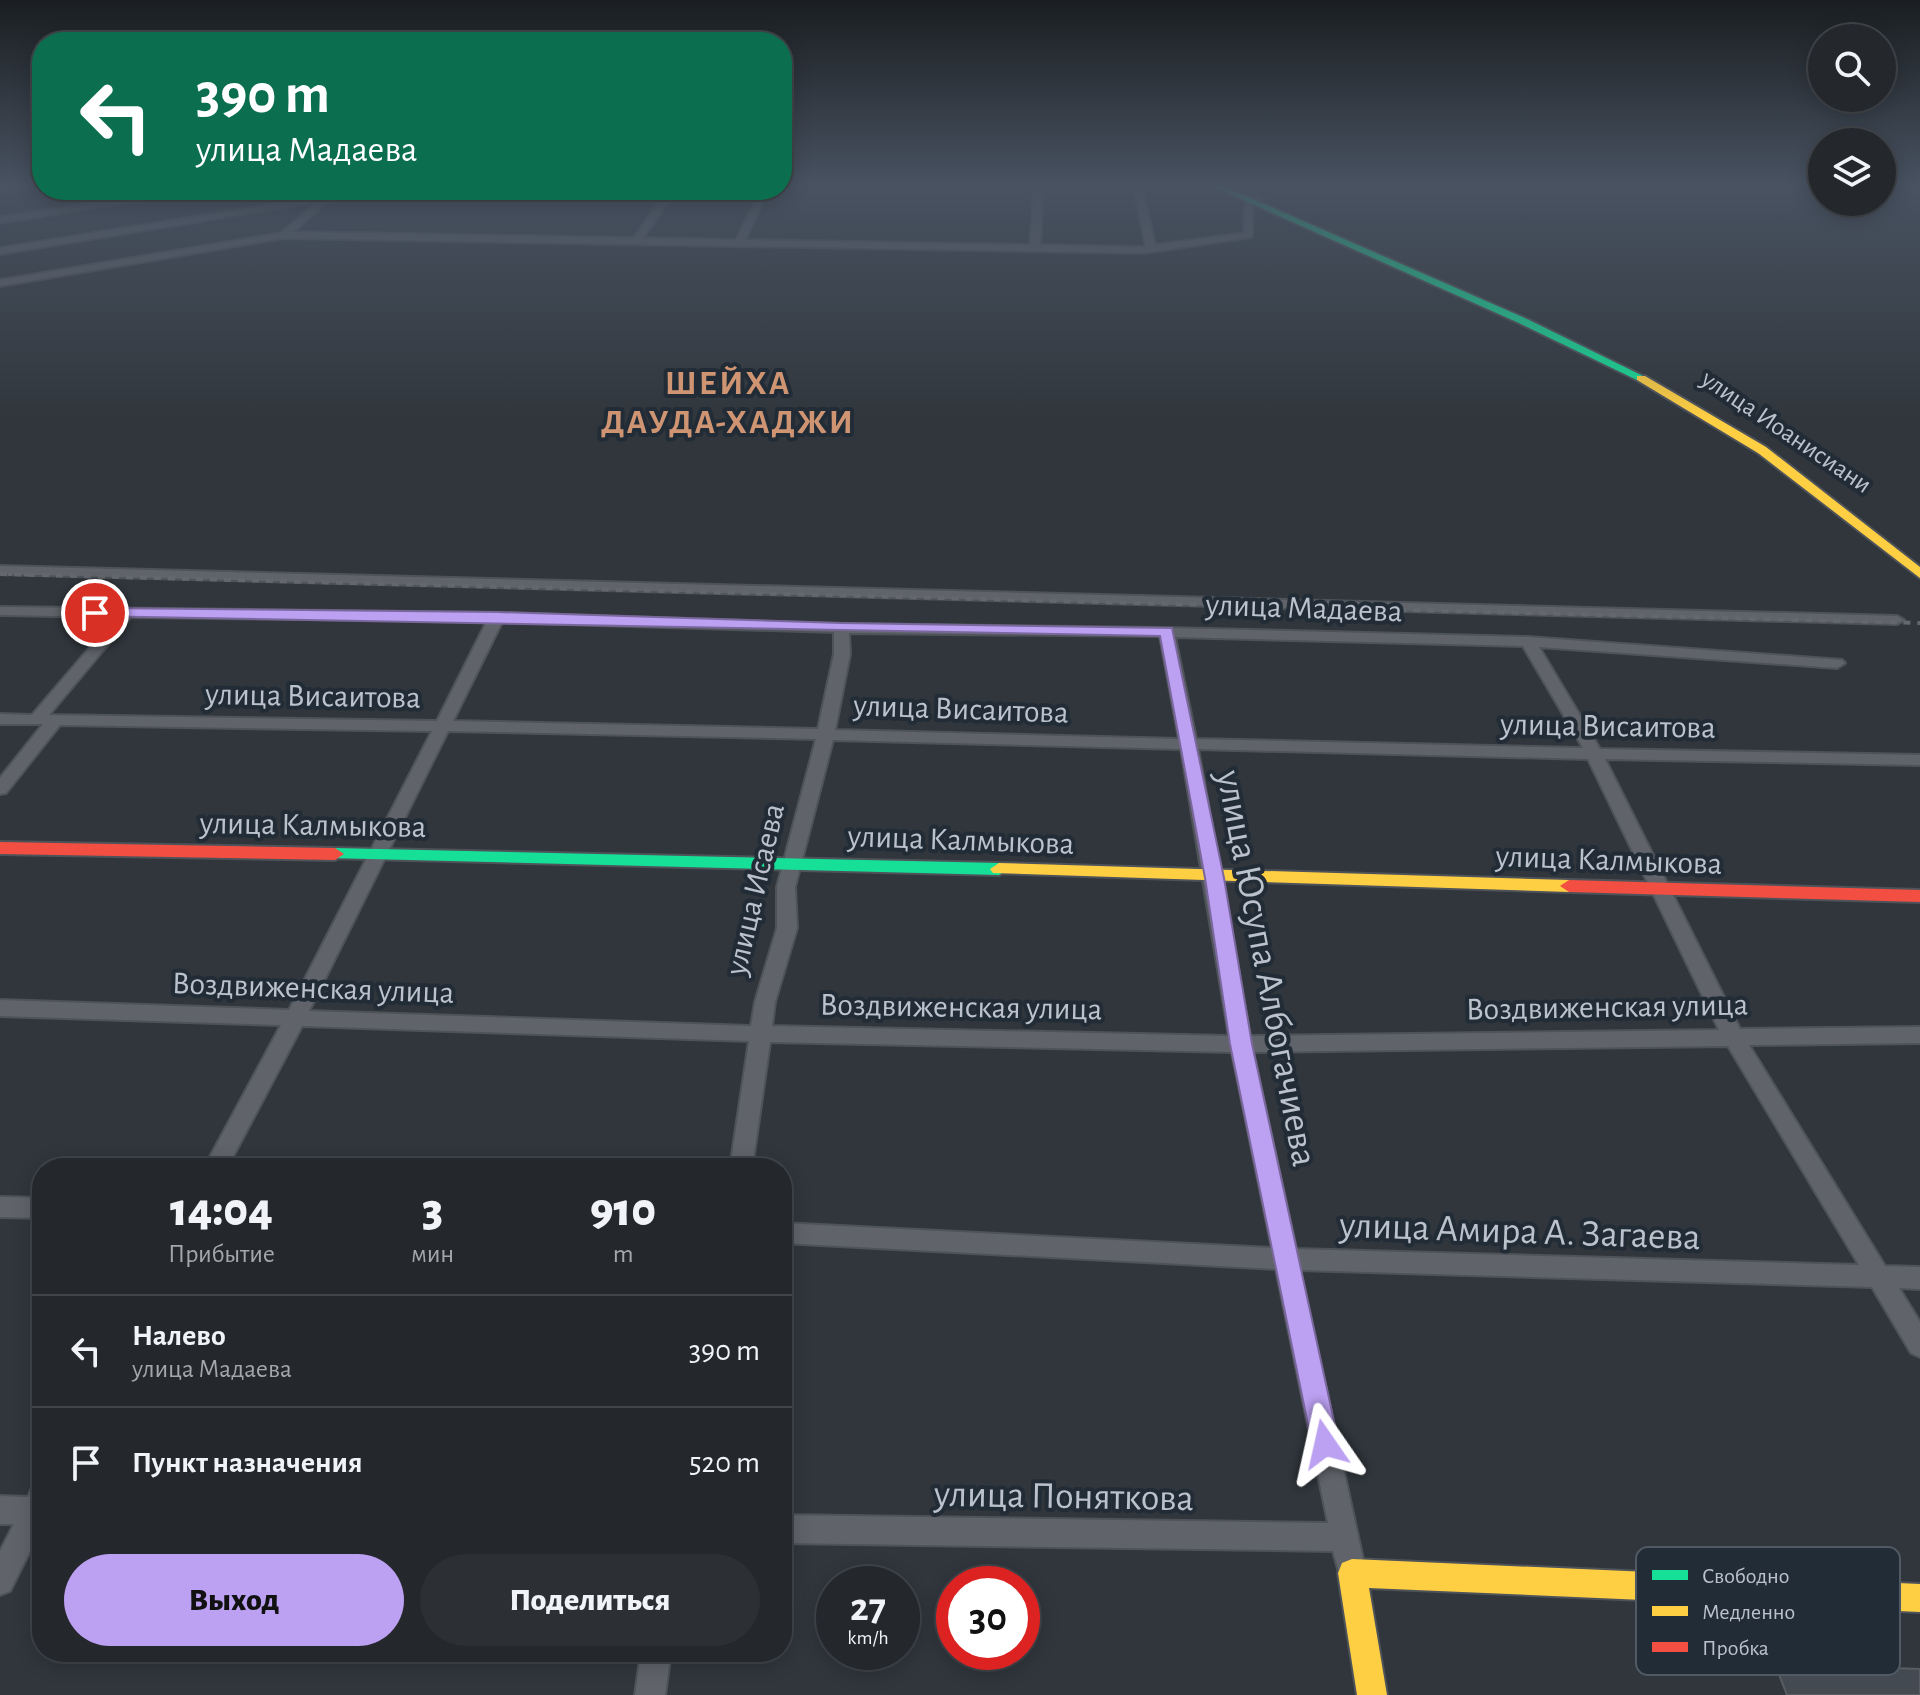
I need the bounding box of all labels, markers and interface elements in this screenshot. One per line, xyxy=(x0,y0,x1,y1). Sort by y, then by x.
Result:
map controls xyxy=(1808,24,1896,216)
button: search xyxy=(1808,24,1896,112)
icon: left xyxy=(64,64,168,168)
text: 390 m xyxy=(196,67,330,123)
button: layers xyxy=(1808,128,1896,216)
text: улица Мадаева xyxy=(196,132,418,168)
street label: улица Иоанисиани xyxy=(1696,365,1876,498)
district label: ШЕЙХА ДАУДА-ХАДЖИ xyxy=(601,366,855,440)
pin xyxy=(61,579,129,647)
street label: улица Мадаева xyxy=(1204,589,1403,627)
icon: arrive xyxy=(73,591,117,635)
street label: улица Висаитова xyxy=(204,678,421,714)
street label: улица Висаитова xyxy=(852,689,1069,729)
street label: улица Висаитова xyxy=(1499,708,1716,744)
street label: улица Юсупа Албогачиева xyxy=(1209,766,1323,1170)
street label: улица Исаева xyxy=(719,800,790,979)
street label: улица Калмыкова xyxy=(198,807,427,843)
street label: улица Калмыкова xyxy=(846,820,1075,860)
street label: улица Калмыкова xyxy=(1494,840,1723,880)
street label: Воздвиженская улица xyxy=(171,967,455,1009)
street label: Воздвиженская улица xyxy=(819,989,1103,1025)
street label: Воздвиженская улица xyxy=(1465,989,1749,1025)
text: 14:04 xyxy=(170,1187,273,1235)
text: 3 xyxy=(422,1187,443,1235)
text: 910 xyxy=(590,1187,656,1235)
street label: улица Амира А. Загаева xyxy=(1338,1207,1701,1257)
text: Прибытие xyxy=(168,1241,275,1267)
text: мин xyxy=(411,1241,454,1267)
text: m xyxy=(613,1241,633,1267)
text: Налево xyxy=(132,1321,226,1351)
icon: left xyxy=(64,1329,108,1373)
text: 390 m xyxy=(689,1336,760,1366)
text: улица Мадаева xyxy=(132,1356,292,1382)
position arrow xyxy=(1283,1402,1367,1486)
icon: arrive xyxy=(64,1441,108,1485)
text: Пункт назначения xyxy=(132,1448,363,1478)
text: 520 m xyxy=(689,1448,760,1478)
street label: улица Поняткова xyxy=(933,1476,1194,1518)
legend xyxy=(1636,1547,1900,1675)
button: Выход xyxy=(64,1554,404,1646)
button: Поделиться xyxy=(420,1554,760,1646)
text: Свободно xyxy=(1702,1565,1790,1587)
speed limit sign: 30 xyxy=(936,1566,1040,1670)
text: 27 xyxy=(850,1588,886,1628)
text: Медленно xyxy=(1702,1601,1795,1623)
text: km/h xyxy=(847,1628,889,1648)
text: Пробка xyxy=(1702,1637,1769,1659)

